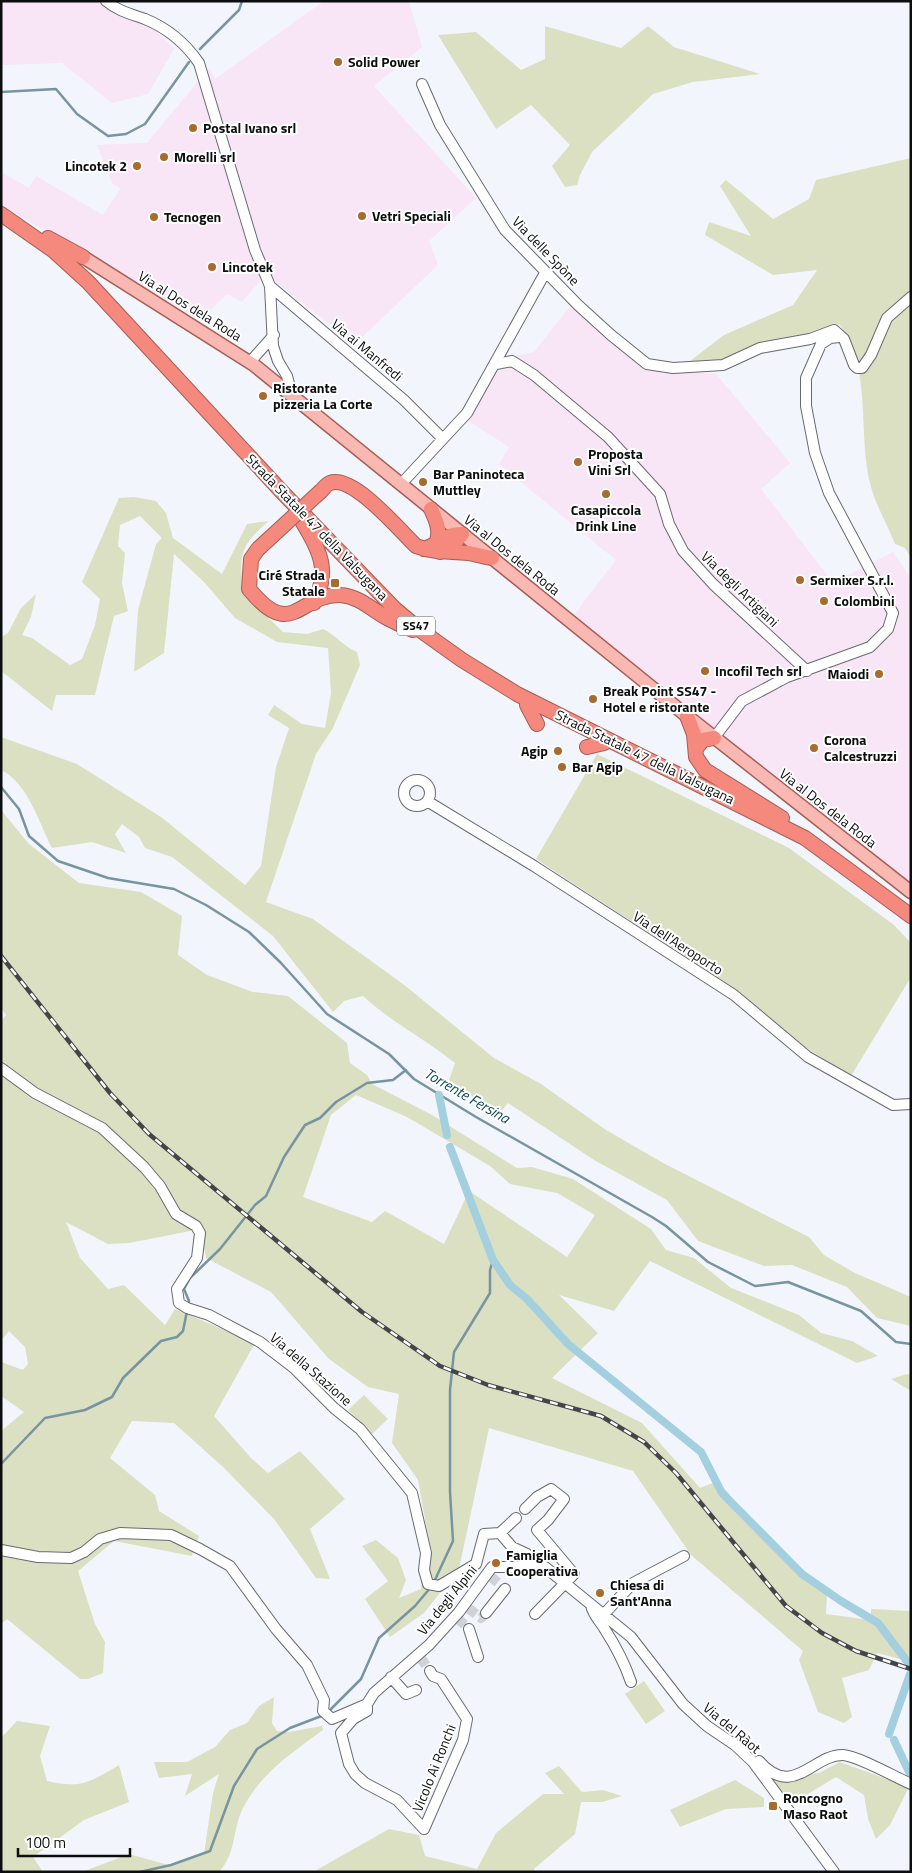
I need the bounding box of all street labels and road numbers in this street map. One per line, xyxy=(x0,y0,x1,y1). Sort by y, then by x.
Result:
street label: Via delle Spòne xyxy=(508,211,585,290)
street label: Via al Dos dela Roda xyxy=(134,265,246,346)
street label: Via ai Manfredi xyxy=(327,313,408,386)
street label: Strada Statale 47 della Valsugana xyxy=(241,449,393,605)
street label: Via al Dos dela Roda xyxy=(460,509,565,600)
street label: Via degli Artigiani xyxy=(697,546,784,631)
road number: SS47 xyxy=(397,616,435,636)
street label: Strada Statale 47 della Valsugana xyxy=(552,704,738,809)
street label: Via al Dos dela Roda xyxy=(775,763,882,852)
street label: Via dell'Aeroporto xyxy=(629,905,728,980)
street label: Via della Stazione xyxy=(266,1327,357,1410)
street label: Via degli Alpini xyxy=(412,1560,482,1639)
street label: Via del Ràot xyxy=(699,1697,766,1758)
street label: Vicolo Ai Ronchi xyxy=(406,1721,461,1815)

